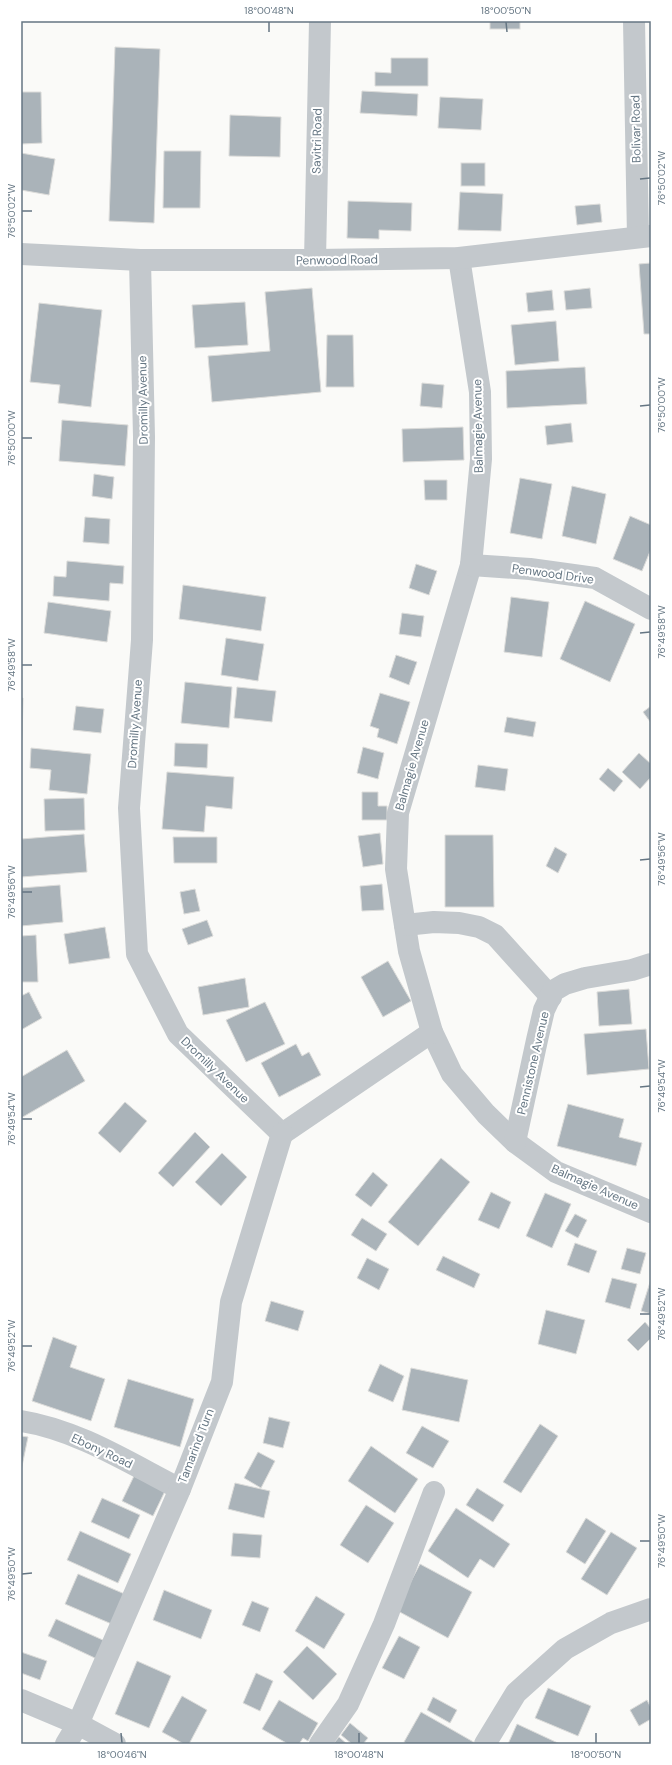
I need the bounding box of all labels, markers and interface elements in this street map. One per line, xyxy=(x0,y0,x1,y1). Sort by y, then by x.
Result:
text: 18°00'48"N xyxy=(244,4,294,17)
text: 18°00'50"N xyxy=(481,4,531,17)
street label: Bolivar Road xyxy=(627,95,645,163)
street label: Savitri Road xyxy=(308,108,326,174)
text: 76°50'02"W xyxy=(655,150,668,205)
text: 76°50'02"W xyxy=(5,183,18,238)
street label: Penwood Road xyxy=(296,251,378,269)
street label: Dromilly Avenue xyxy=(134,355,152,445)
text: 76°50'00"W xyxy=(655,377,668,433)
street label: Balmagie Avenue xyxy=(469,379,487,473)
text: 76°50'00"W xyxy=(5,410,18,466)
street label: Penwood Drive xyxy=(511,560,595,588)
text: 76°49'58"W xyxy=(655,605,668,659)
text: 76°49'58"W xyxy=(5,638,18,692)
street label: Dromilly Avenue xyxy=(124,679,146,769)
street label: Balmagie Avenue xyxy=(391,717,433,812)
text: 76°49'56"W xyxy=(655,832,668,886)
text: 76°49'56"W xyxy=(5,865,18,919)
street label: Pennistone Avenue xyxy=(513,1010,553,1116)
street label: Dromilly Avenue xyxy=(177,1033,253,1107)
text: 76°49'54"W xyxy=(655,1059,668,1113)
text: 76°49'54"W xyxy=(5,1092,18,1146)
street label: Balmagie Avenue xyxy=(549,1161,641,1214)
text: 76°49'52"W xyxy=(655,1287,668,1340)
text: 76°49'52"W xyxy=(5,1319,18,1372)
street label: Tamarind Turn xyxy=(174,1406,218,1486)
street label: Ebony Road xyxy=(69,1430,135,1472)
text: 76°49'50"W xyxy=(655,1514,668,1568)
text: 76°49'50"W xyxy=(5,1547,18,1601)
text: 18°00'46"N xyxy=(97,1748,147,1761)
text: 18°00'48"N xyxy=(334,1748,384,1761)
text: 18°00'50"N xyxy=(571,1748,621,1761)

